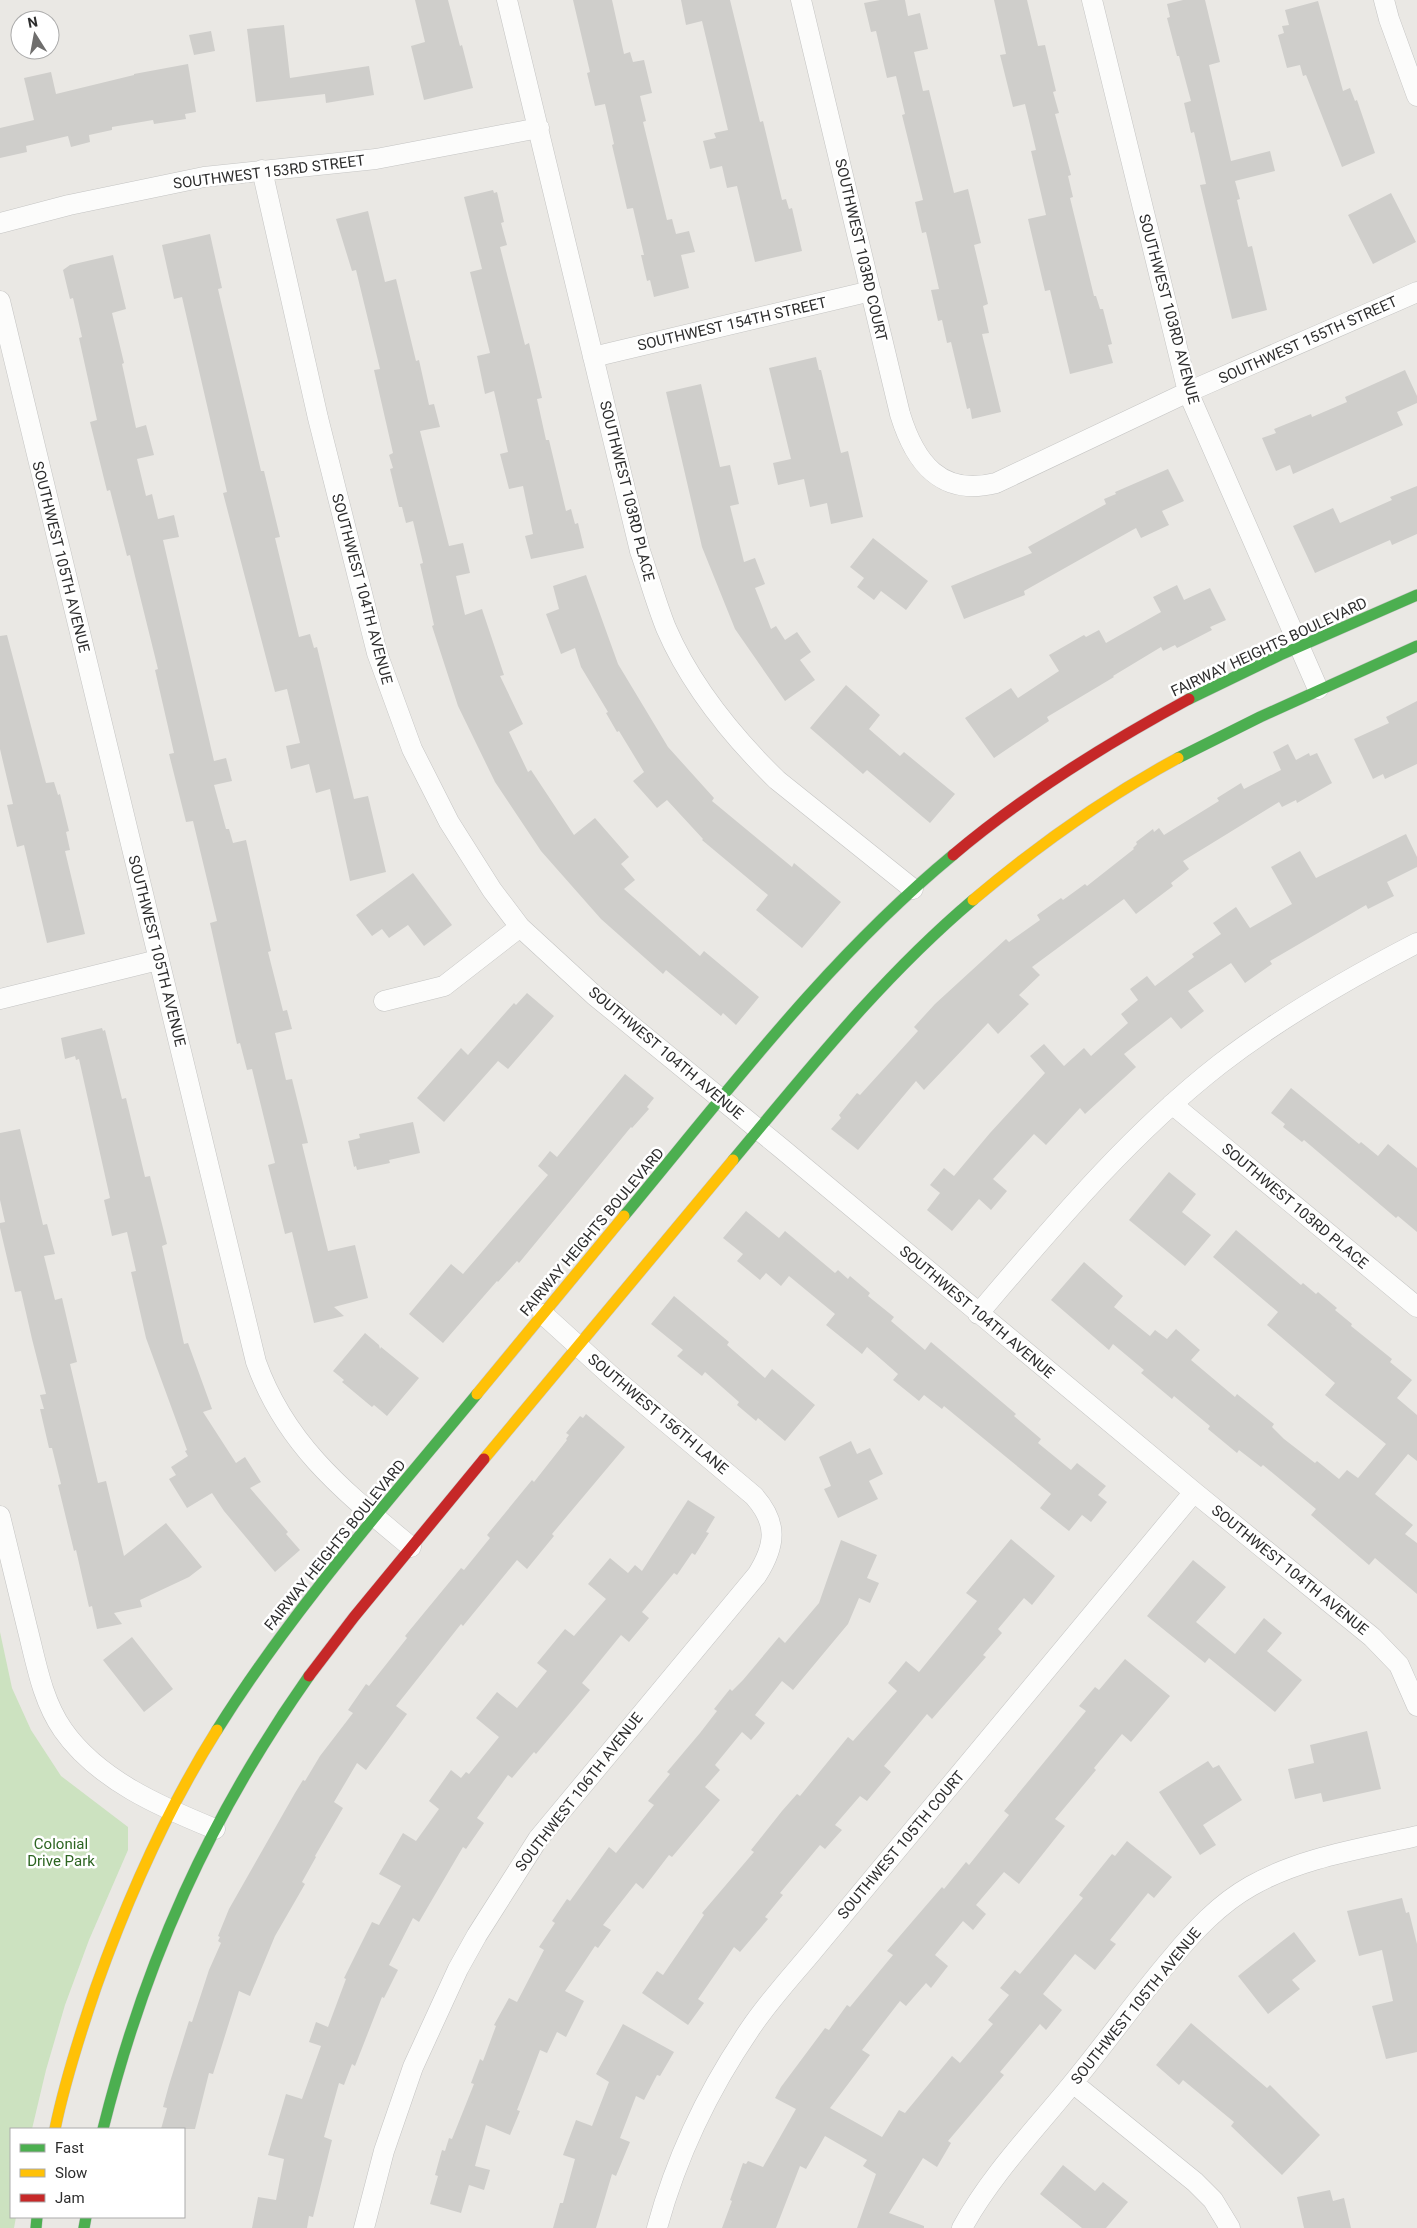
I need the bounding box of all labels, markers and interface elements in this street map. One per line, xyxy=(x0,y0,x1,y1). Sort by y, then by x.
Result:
north arrow xyxy=(10,10,60,60)
text: N xyxy=(26,13,39,31)
street label: SOUTHWEST 153RD STREET xyxy=(172,151,366,193)
street label: SOUTHWEST 103RD COURT xyxy=(831,157,891,343)
street label: SOUTHWEST 103RD AVENUE xyxy=(1135,212,1203,406)
street label: SOUTHWEST 155TH STREET xyxy=(1216,292,1400,388)
street label: SOUTHWEST 154TH STREET xyxy=(636,293,828,355)
street label: SOUTHWEST 103RD PLACE xyxy=(596,399,658,584)
street label: SOUTHWEST 105TH AVENUE xyxy=(28,459,94,655)
street label: SOUTHWEST 104TH AVENUE xyxy=(328,492,396,687)
street label: FAIRWAY HEIGHTS BOULEVARD xyxy=(1168,594,1370,700)
street label: SOUTHWEST 105TH AVENUE xyxy=(124,853,190,1049)
street label: SOUTHWEST 104TH AVENUE xyxy=(585,983,747,1123)
street label: SOUTHWEST 103RD PLACE xyxy=(1218,1139,1372,1273)
street label: FAIRWAY HEIGHTS BOULEVARD xyxy=(516,1144,668,1320)
street label: SOUTHWEST 104TH AVENUE xyxy=(896,1242,1058,1382)
street label: SOUTHWEST 156TH LANE xyxy=(584,1350,732,1478)
street label: FAIRWAY HEIGHTS BOULEVARD xyxy=(261,1456,409,1634)
street label: SOUTHWEST 104TH AVENUE xyxy=(1208,1501,1372,1639)
street label: SOUTHWEST 106TH AVENUE xyxy=(511,1709,647,1875)
street label: SOUTHWEST 105TH COURT xyxy=(834,1767,968,1923)
park label: Colonial Drive Park xyxy=(27,1835,95,1870)
street label: SOUTHWEST 105TH AVENUE xyxy=(1067,1924,1205,2088)
legend xyxy=(10,2128,185,2218)
text: Fast xyxy=(55,2139,84,2157)
text: Slow xyxy=(55,2164,87,2182)
text: Jam xyxy=(55,2189,85,2207)

